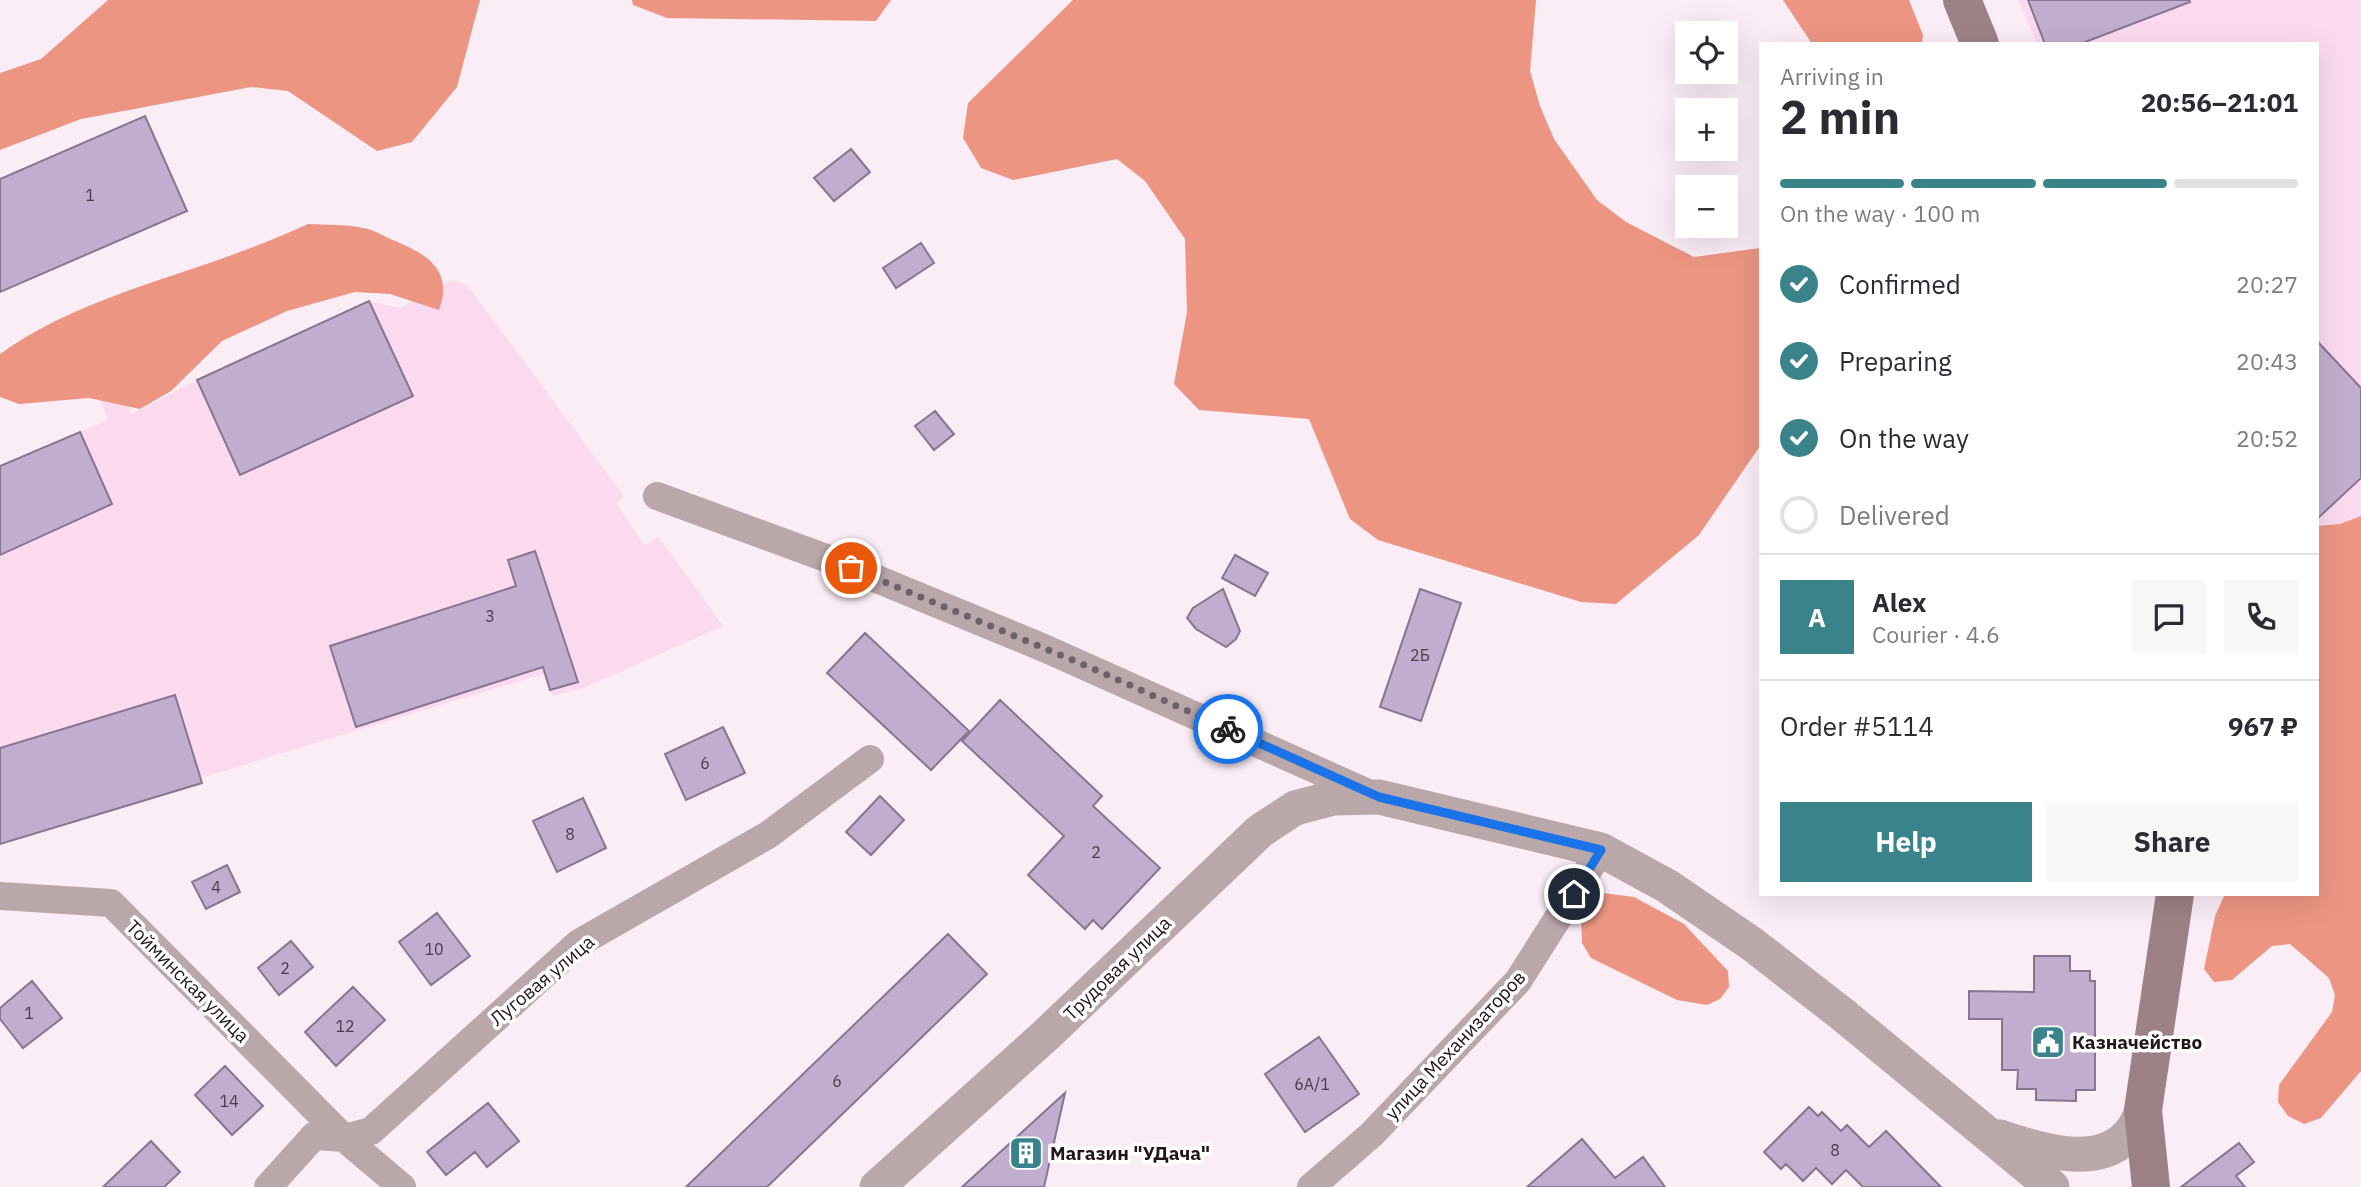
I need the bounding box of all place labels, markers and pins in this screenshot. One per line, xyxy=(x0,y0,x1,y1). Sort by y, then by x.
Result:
pin xyxy=(821,538,881,598)
pin xyxy=(1544,864,1604,924)
public building icon: Казначейство xyxy=(2029,1023,2067,1061)
place label: Казначейство xyxy=(2072,1030,2202,1054)
building icon: Магазин "УДача" xyxy=(1007,1134,1045,1172)
place label: Магазин "УДача" xyxy=(1050,1141,1210,1165)

